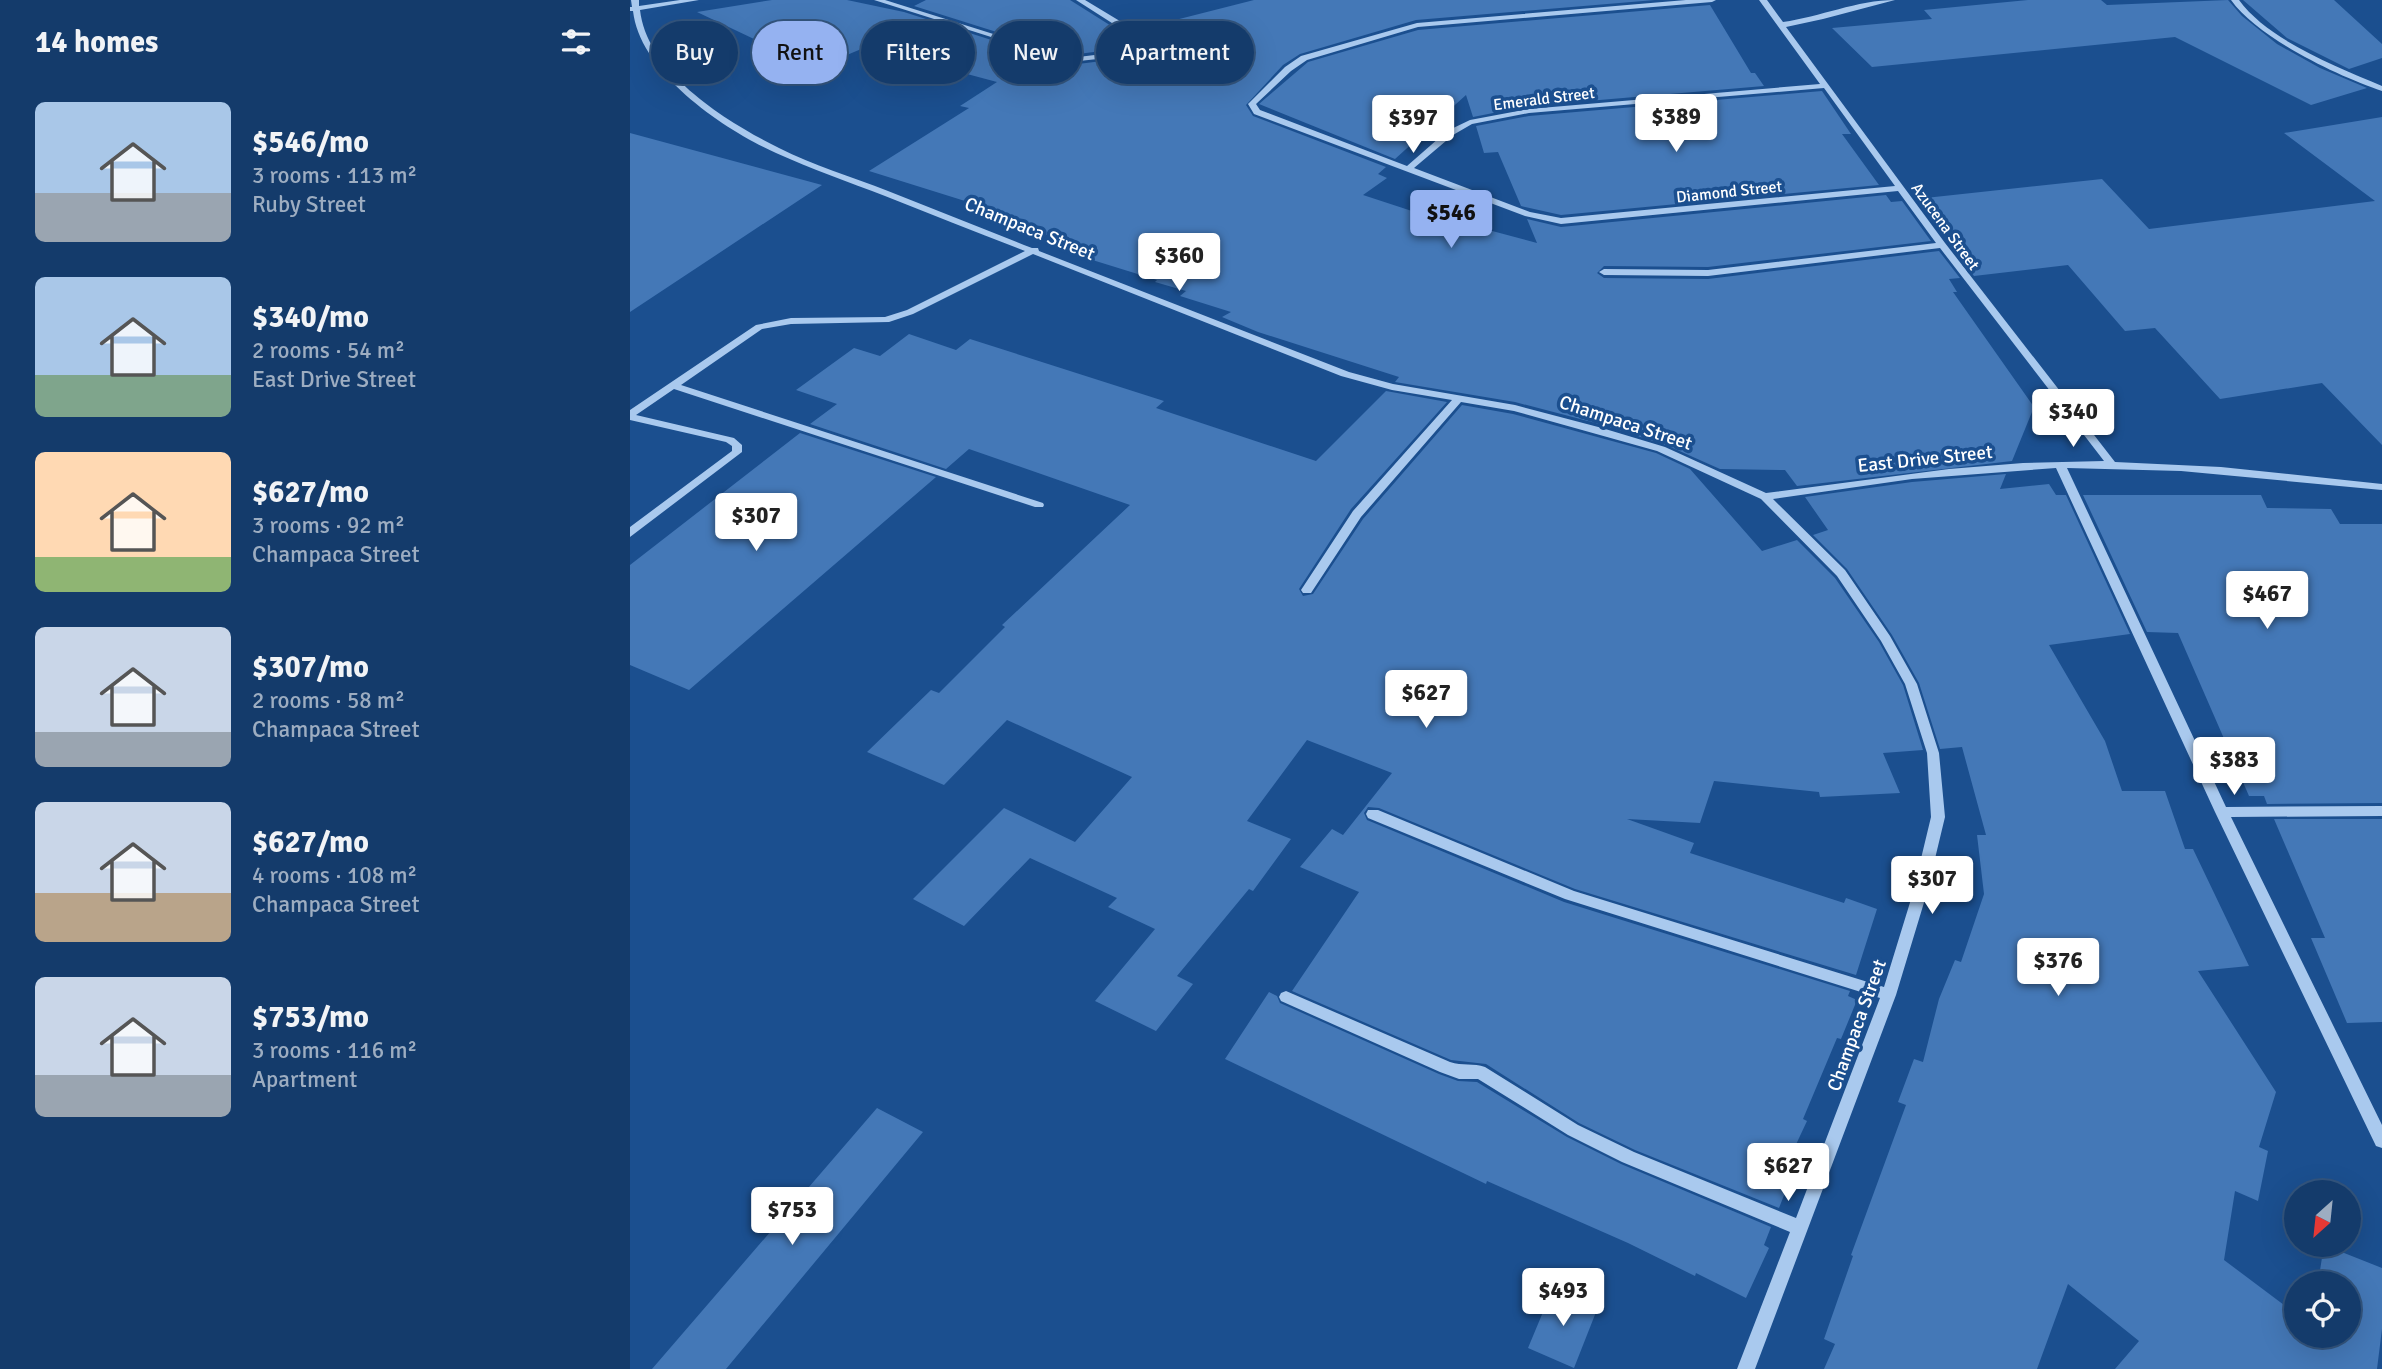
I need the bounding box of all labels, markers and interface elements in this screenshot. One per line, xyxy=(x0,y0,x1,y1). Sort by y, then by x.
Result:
chip: Buy xyxy=(651,21,738,84)
chip: Rent xyxy=(752,21,847,84)
chip: Filters xyxy=(861,21,975,84)
chip: New xyxy=(989,21,1082,84)
chip: Apartment xyxy=(1096,21,1254,84)
icon: filters xyxy=(557,23,595,61)
text: 14 homes xyxy=(35,24,158,61)
street label: Emerald Street xyxy=(1492,83,1596,115)
pin: $389 xyxy=(1635,94,1717,154)
pin: $397 xyxy=(1372,96,1454,155)
text: $389 xyxy=(1651,102,1701,131)
text: $397 xyxy=(1388,103,1438,132)
text: $546/mo xyxy=(252,124,369,161)
icon: home xyxy=(91,130,175,214)
text: 3 rooms · 113 m² xyxy=(252,161,417,190)
street label: Diamond Street xyxy=(1675,176,1783,207)
street label: Azucena Street xyxy=(1907,179,1984,275)
text: Ruby Street xyxy=(252,190,366,219)
pin: $546 xyxy=(1410,190,1492,250)
street label: Champaca Street xyxy=(961,192,1099,266)
text: $546 xyxy=(1426,198,1476,227)
pin: $360 xyxy=(1138,233,1220,293)
text: $360 xyxy=(1154,241,1204,270)
text: $340/mo xyxy=(252,299,369,336)
icon: home xyxy=(91,305,175,389)
text: 2 rooms · 54 m² xyxy=(252,336,405,365)
text: East Drive Street xyxy=(252,365,416,394)
street label: Champaca Street xyxy=(1556,390,1696,456)
pin: $340 xyxy=(2032,390,2114,449)
text: $340 xyxy=(2048,397,2098,426)
street label: East Drive Street xyxy=(1856,440,1994,478)
text: $627/mo xyxy=(252,474,369,511)
icon: home xyxy=(91,480,175,564)
pin: $307 xyxy=(715,494,797,553)
text: $307 xyxy=(731,501,781,530)
text: 3 rooms · 92 m² xyxy=(252,511,405,540)
text: Champaca Street xyxy=(252,540,420,569)
pin: $467 xyxy=(2226,572,2308,631)
text: $467 xyxy=(2242,579,2292,608)
text: $307/mo xyxy=(252,649,369,686)
icon: home xyxy=(91,655,175,739)
pin: $627 xyxy=(1385,670,1467,730)
text: $627 xyxy=(1401,678,1451,707)
text: 2 rooms · 58 m² xyxy=(252,686,405,715)
text: Champaca Street xyxy=(252,715,420,744)
pin: $383 xyxy=(2193,738,2275,797)
text: $383 xyxy=(2209,745,2259,774)
text: $627/mo xyxy=(252,824,369,861)
icon: home xyxy=(91,830,175,914)
pin: $307 xyxy=(1891,856,1973,916)
text: 4 rooms · 108 m² xyxy=(252,861,417,890)
text: $307 xyxy=(1907,864,1957,893)
text: Champaca Street xyxy=(252,890,420,919)
pin: $376 xyxy=(2017,939,2099,998)
text: $376 xyxy=(2033,946,2083,975)
street label: Champaca Street xyxy=(1822,956,1892,1095)
text: $753/mo xyxy=(252,999,369,1036)
icon: home xyxy=(91,1005,175,1089)
text: 3 rooms · 116 m² xyxy=(252,1036,417,1065)
text: Apartment xyxy=(252,1065,357,1094)
pin: $627 xyxy=(1747,1144,1829,1203)
text: $627 xyxy=(1763,1151,1813,1180)
north arrow xyxy=(2284,1180,2361,1256)
map controls xyxy=(2284,1180,2361,1348)
pin: $753 xyxy=(751,1188,833,1247)
text: $753 xyxy=(767,1195,817,1224)
pin: $493 xyxy=(1522,1268,1604,1328)
button: locate xyxy=(2284,1271,2361,1348)
text: $493 xyxy=(1538,1276,1588,1305)

